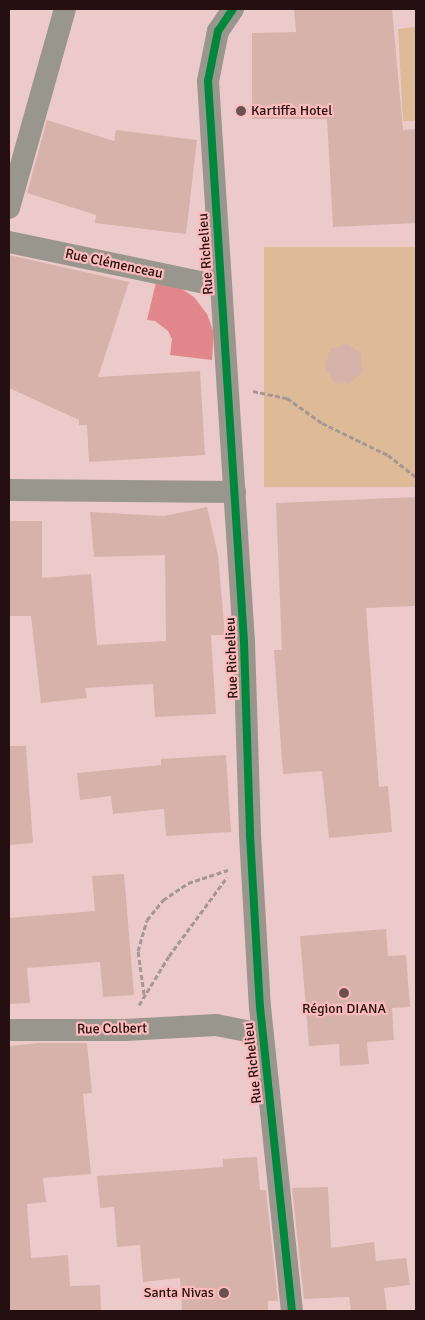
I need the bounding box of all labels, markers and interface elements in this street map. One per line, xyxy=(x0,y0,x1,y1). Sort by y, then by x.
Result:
place label: Kartiffa Hotel xyxy=(251,103,332,119)
marker: Kartiffa Hotel xyxy=(235,105,247,117)
street label: Rue Richelieu xyxy=(195,213,217,295)
street label: Rue Clémenceau xyxy=(64,245,164,283)
street label: Rue Richelieu xyxy=(222,617,242,699)
marker: Région DIANA xyxy=(338,987,350,999)
place label: Région DIANA xyxy=(302,1001,386,1017)
street label: Rue Colbert xyxy=(77,1020,147,1038)
street label: Rue Richelieu xyxy=(240,1021,266,1105)
place label: Santa Nivas xyxy=(144,1285,214,1301)
marker: Santa Nivas xyxy=(218,1287,230,1299)

